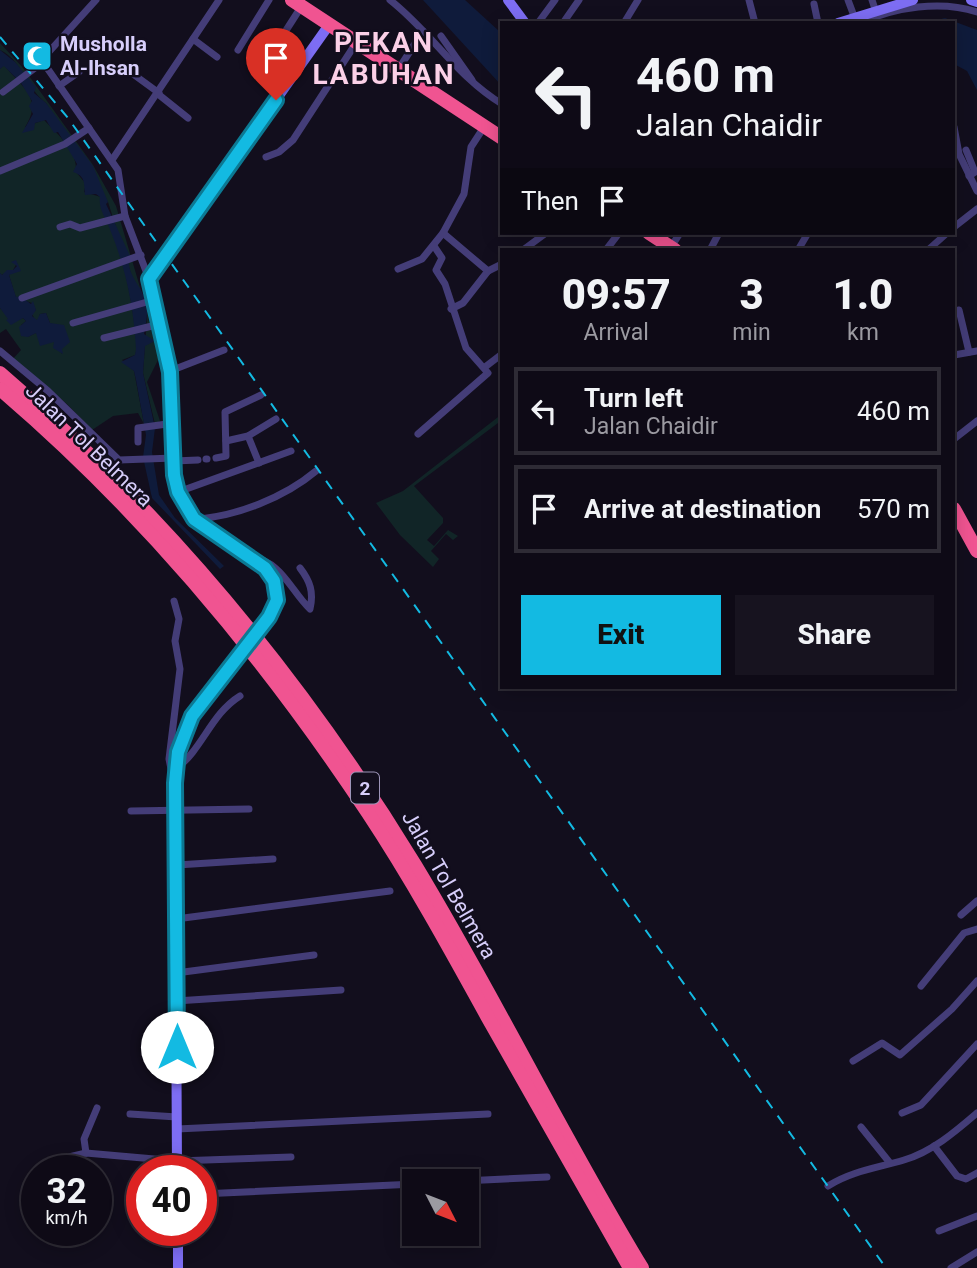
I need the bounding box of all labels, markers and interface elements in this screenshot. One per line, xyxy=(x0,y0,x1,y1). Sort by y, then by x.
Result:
district label: PEKAN LABUHAN xyxy=(312,26,456,91)
pin xyxy=(246,28,306,100)
place label: Musholla Al-Ihsan xyxy=(60,32,147,80)
mosque icon: Musholla Al-Ihsan xyxy=(20,39,54,73)
icon: arrive xyxy=(257,39,295,77)
text: 460 m xyxy=(636,47,775,104)
icon: left xyxy=(521,49,612,140)
text: Jalan Chaidir xyxy=(636,106,822,144)
icon: arrive xyxy=(593,182,631,220)
text: Then xyxy=(521,186,579,216)
text: 09:57 xyxy=(562,270,671,319)
text: 3 xyxy=(739,270,764,319)
text: 1.0 xyxy=(832,270,893,319)
text: Arrival xyxy=(584,319,649,346)
text: min xyxy=(732,319,771,346)
text: km xyxy=(847,319,879,346)
street label: Jalan Tol Belmera xyxy=(21,378,157,512)
text: Turn left xyxy=(584,383,683,413)
icon: left xyxy=(525,392,563,430)
text: 460 m xyxy=(857,396,930,426)
text: Jalan Chaidir xyxy=(584,413,718,440)
icon: arrive xyxy=(525,490,563,528)
text: Arrive at destination xyxy=(584,494,821,524)
text: 570 m xyxy=(857,494,930,524)
button: Exit xyxy=(521,595,721,675)
button: Share xyxy=(735,595,934,675)
road number: 2 xyxy=(351,772,379,804)
street label: Jalan Tol Belmera xyxy=(397,807,501,963)
position arrow xyxy=(140,1010,214,1084)
speed limit sign: 40 xyxy=(126,1155,217,1246)
north arrow xyxy=(402,1169,480,1246)
map controls xyxy=(402,1169,479,1246)
text: 32 xyxy=(46,1171,87,1212)
text: km/h xyxy=(45,1207,88,1228)

